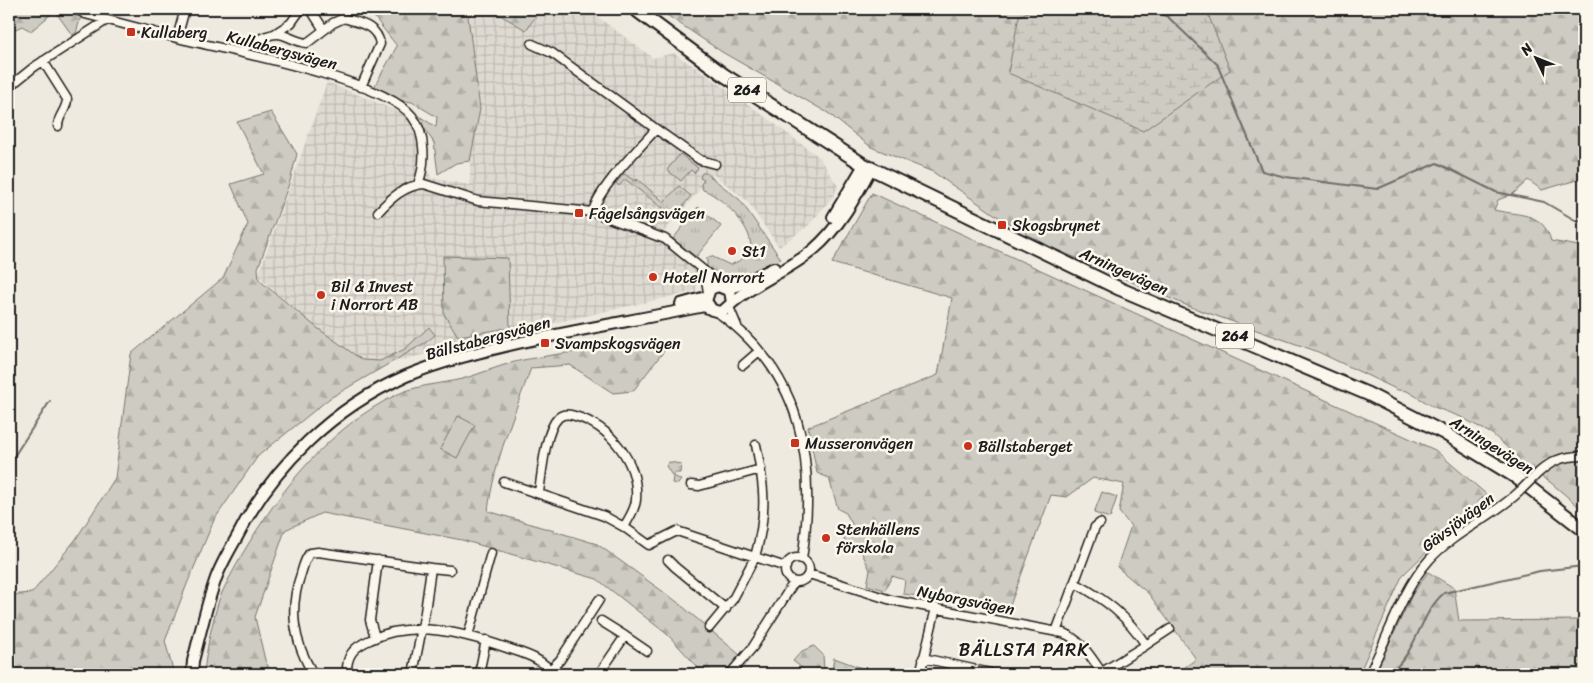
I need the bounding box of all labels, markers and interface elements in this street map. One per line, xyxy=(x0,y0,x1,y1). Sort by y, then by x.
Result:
place label: Kullaberg xyxy=(141,18,207,47)
street label: Kullabergsvägen xyxy=(223,21,341,79)
marker: Kullaberg xyxy=(125,26,137,38)
north arrow xyxy=(1510,32,1560,82)
text: N xyxy=(1514,37,1540,62)
road number: 264 xyxy=(728,78,766,102)
place label: Fågelsångsvägen xyxy=(589,199,705,228)
marker: Fågelsångsvägen xyxy=(573,207,585,219)
place label: Skogsbrynet xyxy=(1012,211,1101,240)
marker: Skogsbrynet xyxy=(996,219,1008,231)
place label: St1 xyxy=(742,237,766,266)
street label: Arningevägen xyxy=(1074,238,1174,304)
marker: St1 xyxy=(726,245,738,257)
place label: Hotell Norrort xyxy=(663,263,765,292)
marker: Hotell Norrort xyxy=(647,271,659,283)
place label: Bil & Invest i Norrort AB xyxy=(331,272,418,319)
marker: Bil & Invest i Norrort AB xyxy=(315,289,327,301)
street label: Bällstabergsvägen xyxy=(422,307,554,369)
road number: 264 xyxy=(1216,324,1254,348)
place label: Svampskogsvägen xyxy=(555,329,681,358)
marker: Svampskogsvägen xyxy=(539,337,551,349)
street label: Arningevägen xyxy=(1443,407,1540,483)
place label: Musseronvägen xyxy=(805,429,913,458)
place label: Bällstaberget xyxy=(978,432,1073,461)
marker: Musseronvägen xyxy=(789,437,801,449)
marker: Bällstaberget xyxy=(962,440,974,452)
street label: Gävsjövägen xyxy=(1415,484,1501,559)
place label: Stenhällens förskola xyxy=(836,515,920,562)
marker: Stenhällens förskola xyxy=(820,532,832,544)
street label: Nyborgsvägen xyxy=(915,576,1017,624)
district label: BÄLLSTA PARK xyxy=(959,634,1089,666)

